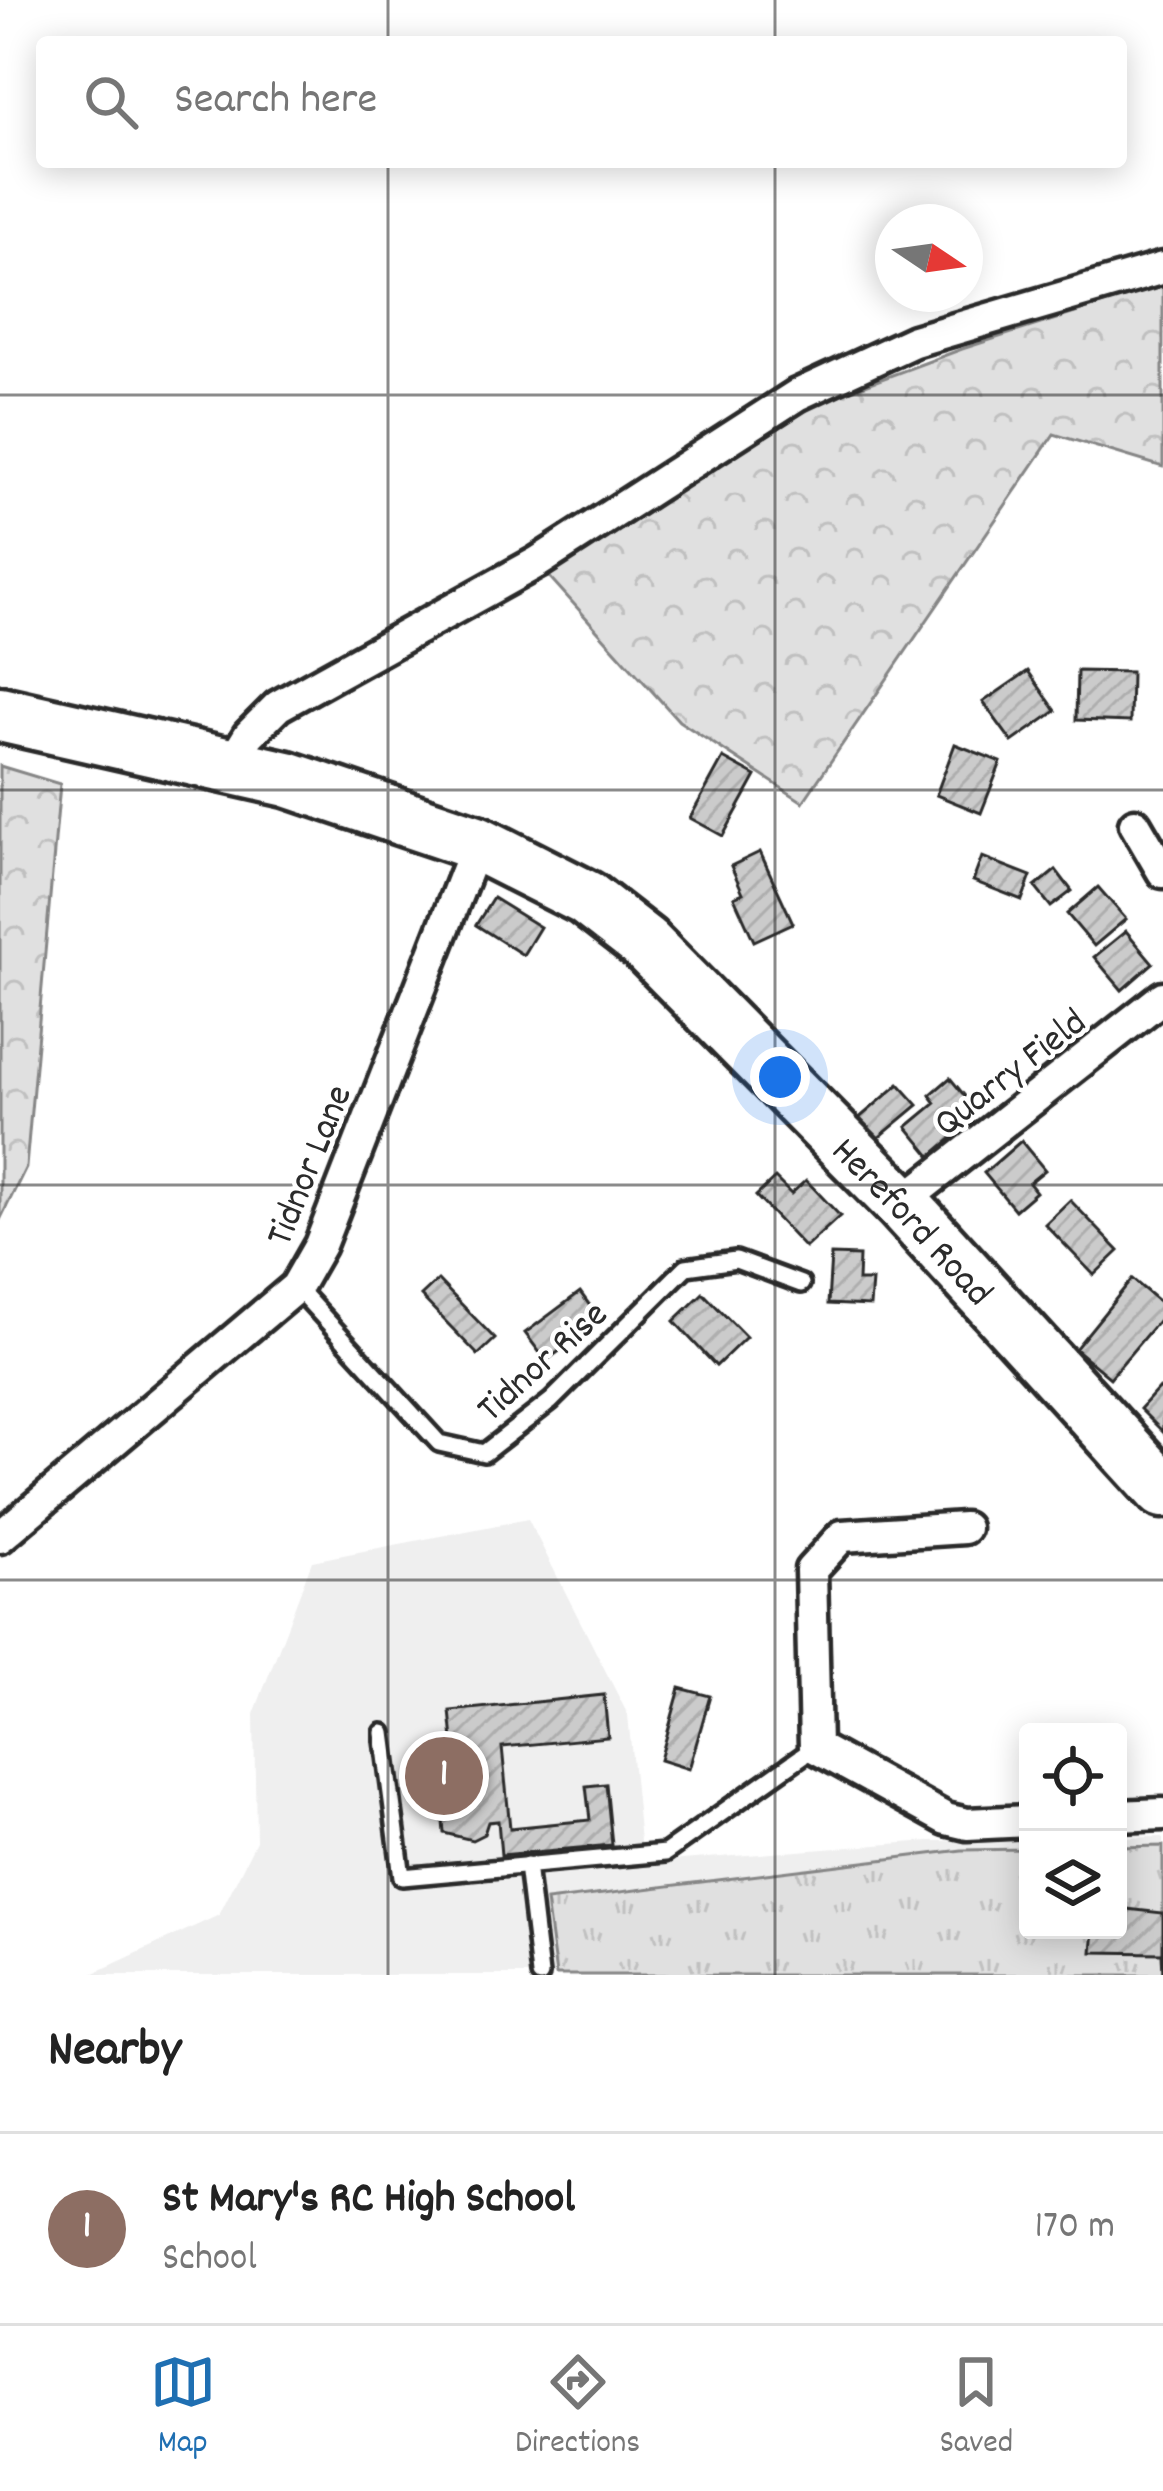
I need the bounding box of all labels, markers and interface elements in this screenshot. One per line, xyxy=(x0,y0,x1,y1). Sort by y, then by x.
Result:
search box xyxy=(36,36,1127,168)
icon: search xyxy=(78,69,144,135)
text: Search here xyxy=(174,70,377,134)
north arrow xyxy=(875,204,983,312)
street label: Quarry Field xyxy=(924,998,1100,1152)
your location xyxy=(750,1047,810,1107)
street label: Tidnor Lane xyxy=(255,1078,369,1255)
street label: Hereford Road xyxy=(816,1127,1003,1321)
street label: Tidnor Rise xyxy=(467,1290,622,1438)
map controls xyxy=(1019,1723,1127,1939)
button: locate xyxy=(1019,1723,1127,1831)
pin: 1 xyxy=(405,1731,483,1821)
button: layers xyxy=(1019,1831,1127,1939)
text: Nearby xyxy=(48,2017,181,2089)
text: St Mary's RC High School xyxy=(162,2169,575,2233)
text: 1 xyxy=(83,2201,91,2256)
text: 170 m xyxy=(1035,2201,1115,2256)
text: School xyxy=(162,2233,257,2288)
tab: Map xyxy=(150,2349,216,2468)
tab: Directions xyxy=(515,2349,640,2468)
tab: Saved xyxy=(940,2349,1013,2468)

